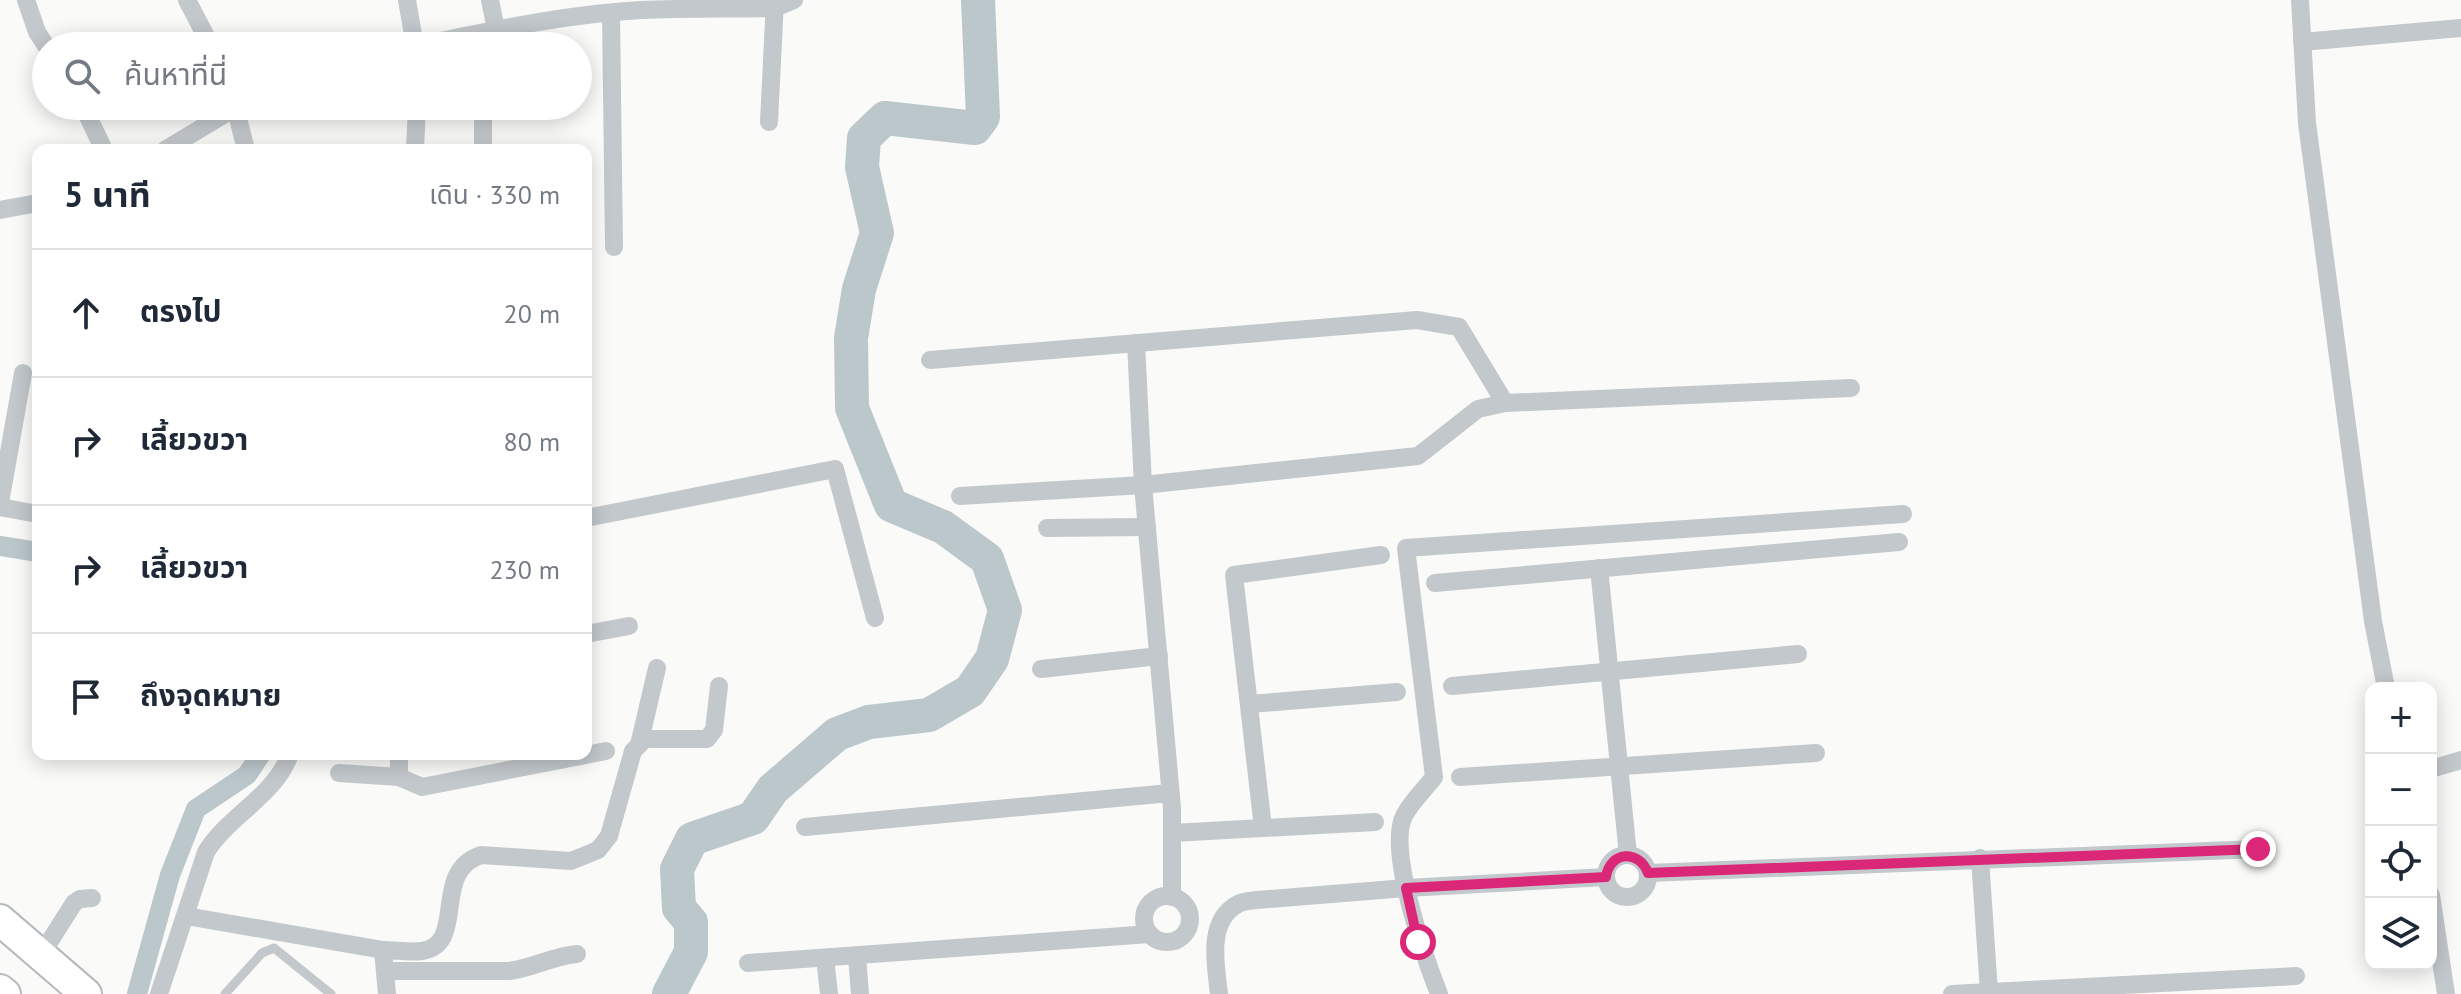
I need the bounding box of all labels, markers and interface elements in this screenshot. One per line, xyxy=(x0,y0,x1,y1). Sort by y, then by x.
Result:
search box xyxy=(32,32,592,120)
icon: search xyxy=(60,54,104,98)
text: ค้นหาที่นี่ xyxy=(124,54,227,93)
text: 5 นาที xyxy=(64,172,151,216)
text: เดิน · 330 m xyxy=(429,178,560,211)
icon: ahead xyxy=(64,291,108,335)
text: ตรงไป xyxy=(140,291,222,330)
text: 20 m xyxy=(504,297,560,330)
icon: right xyxy=(64,419,108,463)
text: เลี้ยวขวา xyxy=(140,419,248,458)
text: 80 m xyxy=(504,425,560,458)
icon: right xyxy=(64,547,108,591)
text: เลี้ยวขวา xyxy=(140,547,248,586)
text: 230 m xyxy=(489,553,560,586)
icon: arrive xyxy=(64,675,108,719)
text: ถึงจุดหมาย xyxy=(140,675,281,714)
map controls xyxy=(2365,682,2437,970)
button: + xyxy=(2365,682,2437,754)
button: − xyxy=(2365,754,2437,826)
button: locate xyxy=(2365,826,2437,898)
route end xyxy=(2240,831,2276,867)
button: layers xyxy=(2365,898,2437,970)
route start xyxy=(1400,924,1436,960)

